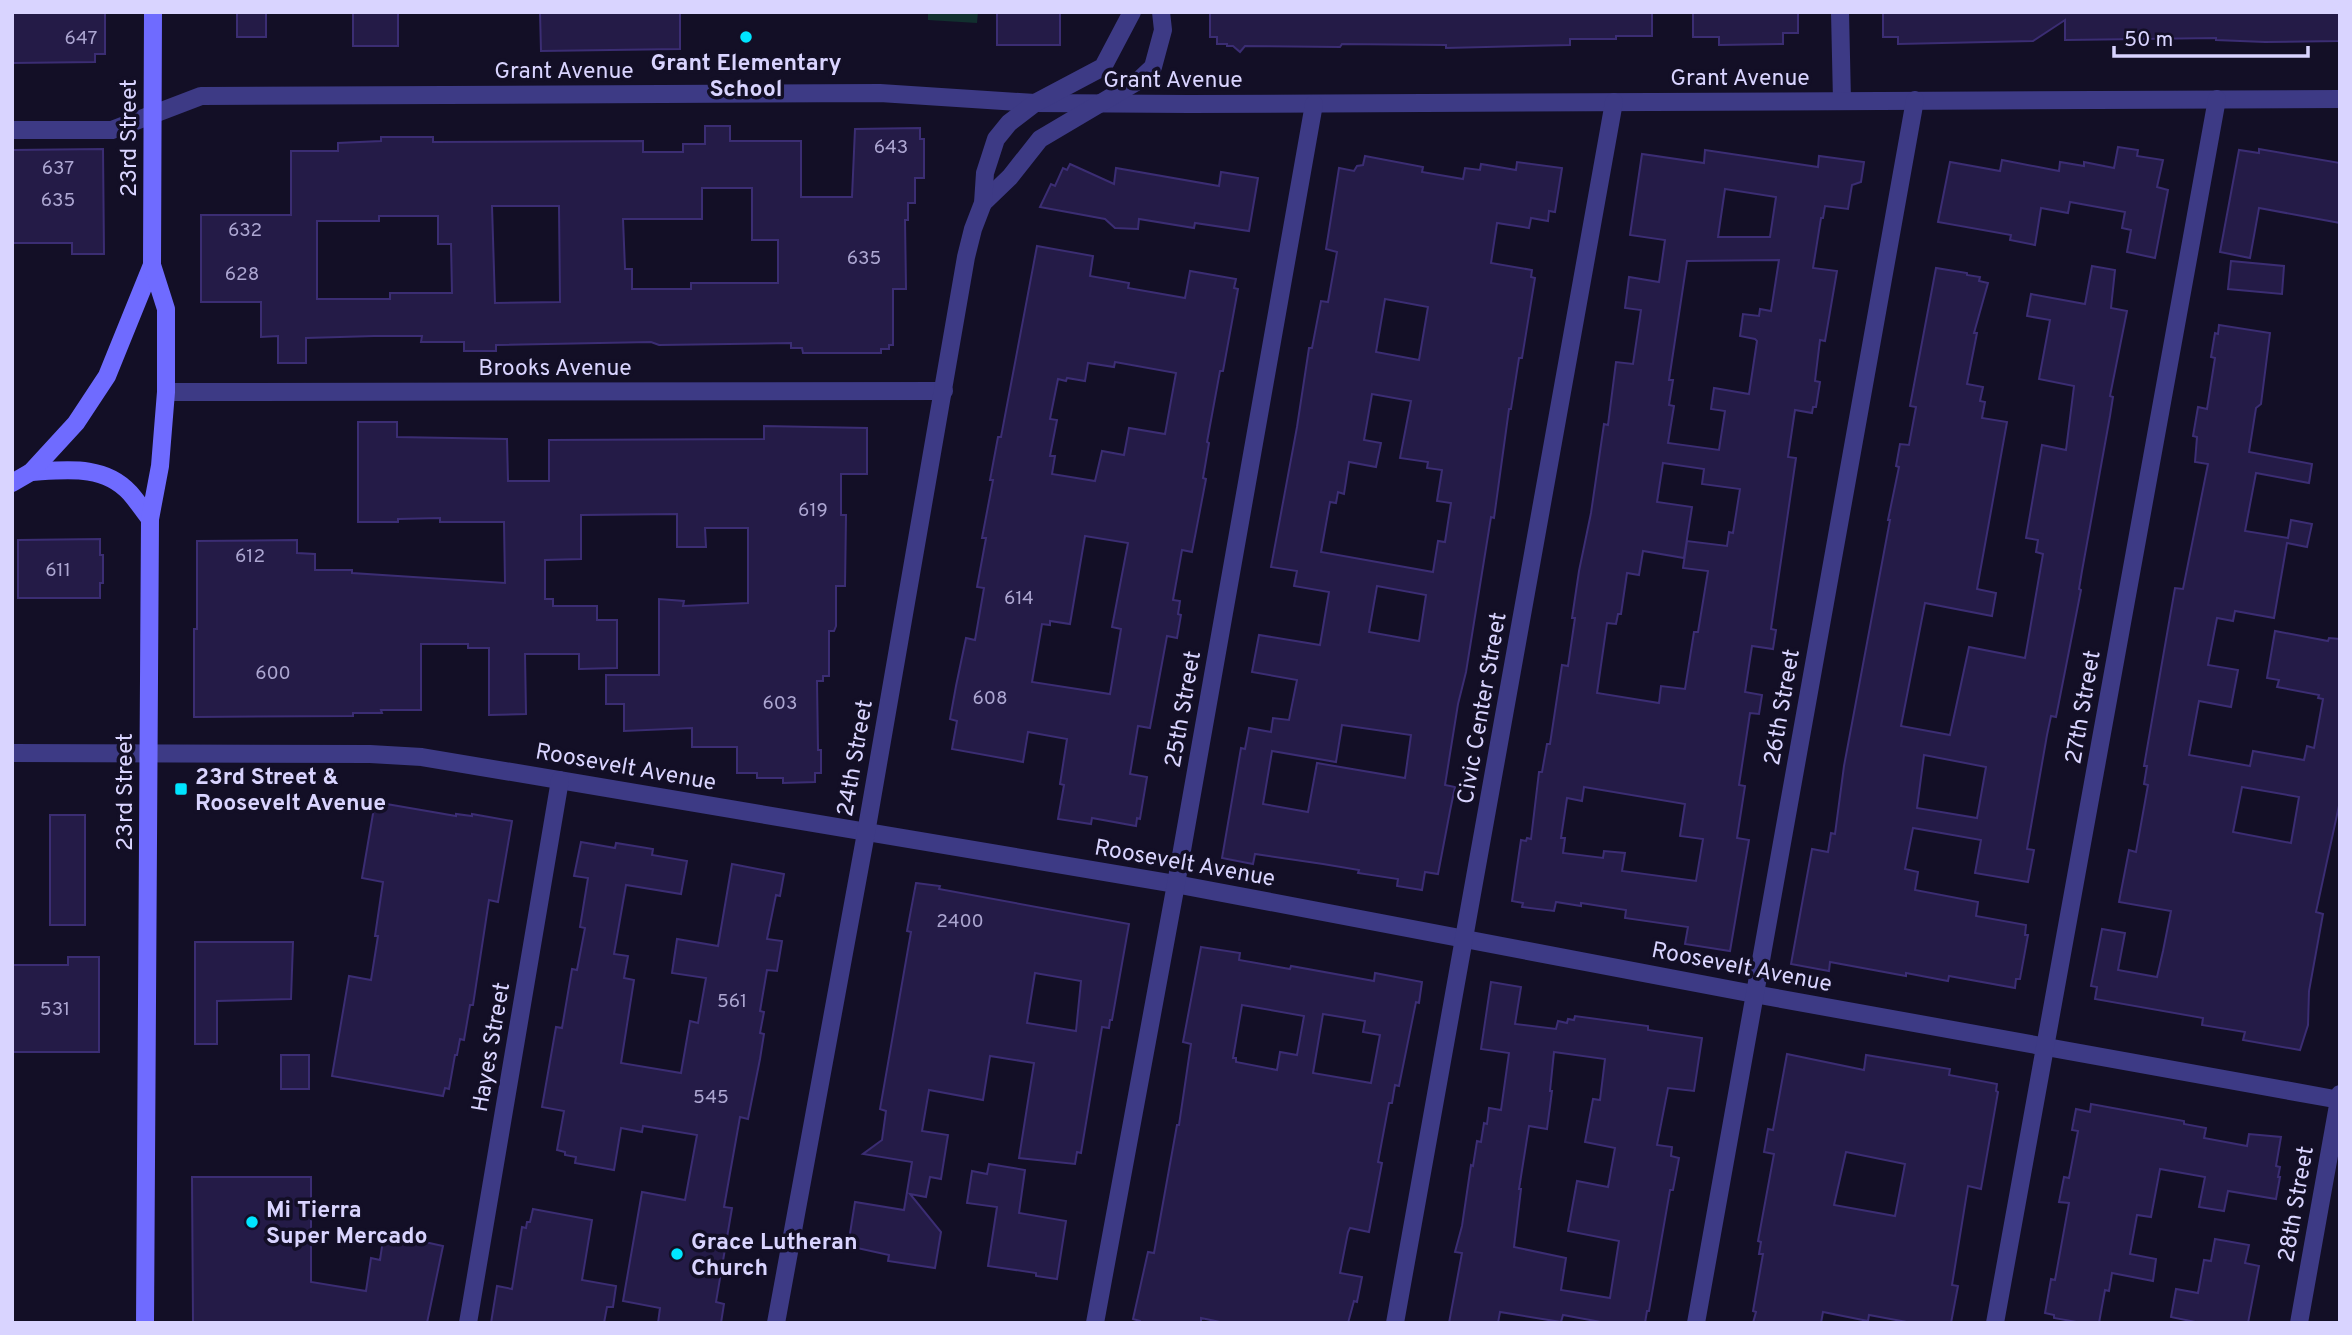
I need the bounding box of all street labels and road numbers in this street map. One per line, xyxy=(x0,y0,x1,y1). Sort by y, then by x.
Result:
street label: Grant Avenue xyxy=(494,58,634,87)
street label: Grant Avenue xyxy=(1670,65,1810,94)
street label: Grant Avenue xyxy=(1103,67,1243,96)
street label: 23rd Street xyxy=(116,79,145,197)
street label: Brooks Avenue xyxy=(478,355,632,384)
street label: Civic Center Street xyxy=(1452,610,1515,807)
street label: 26th Street xyxy=(1759,647,1808,768)
street label: 27th Street xyxy=(2060,648,2109,767)
street label: 25th Street xyxy=(1160,649,1209,770)
street label: 24th Street xyxy=(832,698,881,819)
street label: 23rd Street xyxy=(112,733,141,851)
street label: Roosevelt Avenue xyxy=(533,738,718,799)
street label: Roosevelt Avenue xyxy=(1092,834,1277,895)
street label: Roosevelt Avenue xyxy=(1649,937,1834,1000)
street label: Hayes Street xyxy=(467,980,518,1115)
street label: 28th Street xyxy=(2273,1144,2322,1265)

